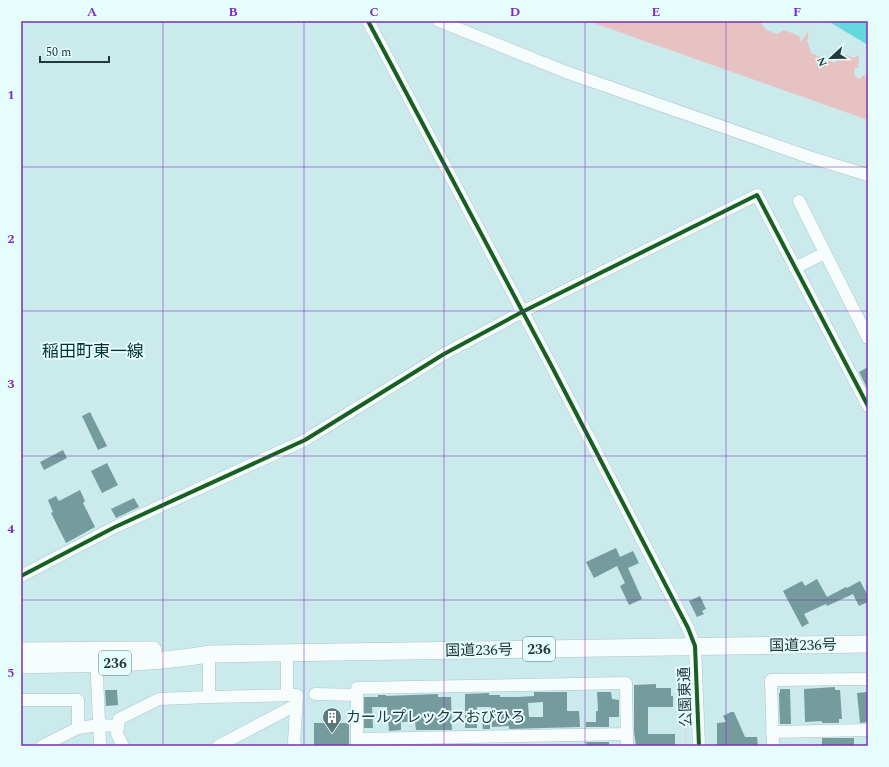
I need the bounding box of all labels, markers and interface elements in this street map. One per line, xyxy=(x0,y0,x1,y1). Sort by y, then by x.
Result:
text: A xyxy=(87,2,97,22)
text: B xyxy=(228,2,238,22)
text: C xyxy=(369,2,379,22)
text: D xyxy=(510,2,520,22)
text: E xyxy=(652,2,661,22)
text: F xyxy=(793,2,801,22)
scale bar xyxy=(40,38,109,64)
north arrow xyxy=(811,38,851,78)
text: 50 m xyxy=(46,43,71,62)
text: N xyxy=(813,54,832,69)
text: 1 xyxy=(7,85,15,105)
text: 2 xyxy=(7,229,15,249)
district label: 稲田町東一線 xyxy=(42,339,144,365)
text: 3 xyxy=(7,374,15,394)
text: 4 xyxy=(7,519,15,539)
street label: 国道236号 xyxy=(769,633,837,658)
road number: 236 xyxy=(523,637,555,661)
street label: 国道236号 xyxy=(445,638,513,663)
road number: 236 xyxy=(99,651,131,675)
text: 5 xyxy=(7,663,15,683)
street label: 公園東通 xyxy=(673,667,698,727)
building icon: カールプレックスおびひろ xyxy=(321,706,343,734)
place label: カールプレックスおびひろ xyxy=(346,706,526,729)

